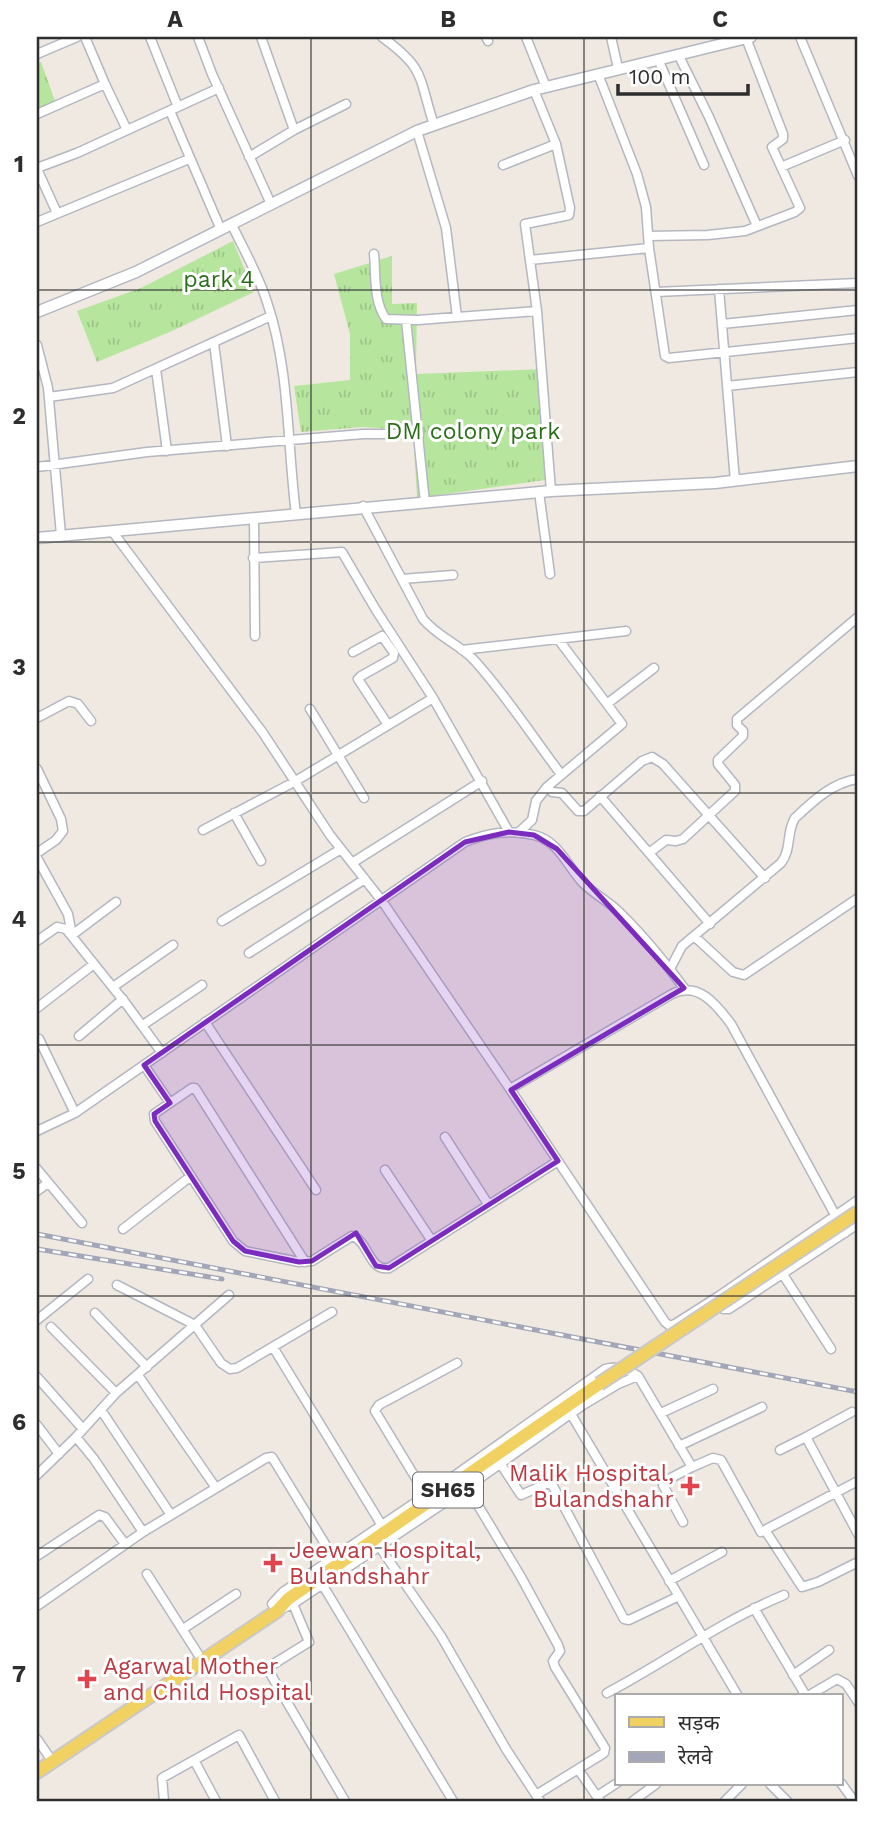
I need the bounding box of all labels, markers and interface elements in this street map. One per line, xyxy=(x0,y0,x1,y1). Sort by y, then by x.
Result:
text: A xyxy=(167,6,183,33)
text: B xyxy=(440,6,456,33)
text: C xyxy=(712,6,728,33)
scale bar xyxy=(618,52,748,96)
text: 100 m xyxy=(629,64,691,89)
text: 1 xyxy=(14,151,24,178)
park label: park 4 xyxy=(183,266,255,293)
text: 2 xyxy=(12,403,26,430)
park label: DM colony park xyxy=(386,418,560,445)
text: 3 xyxy=(12,654,26,681)
text: 4 xyxy=(12,906,27,933)
text: 5 xyxy=(12,1158,26,1185)
text: 6 xyxy=(12,1409,26,1436)
place label: Malik Hospital, Bulandshahr xyxy=(509,1460,674,1513)
road number: SH65 xyxy=(413,1472,483,1508)
marker: Malik Hospital, Bulandshahr xyxy=(680,1476,700,1496)
place label: Jeewan Hospital, Bulandshahr xyxy=(289,1537,481,1590)
marker: Jeewan Hospital, Bulandshahr xyxy=(263,1553,283,1573)
place label: Agarwal Mother and Child Hospital xyxy=(103,1653,311,1706)
text: 7 xyxy=(12,1661,26,1688)
marker: Agarwal Mother and Child Hospital xyxy=(77,1669,97,1689)
legend xyxy=(615,1694,842,1786)
text: सड़क xyxy=(678,1710,720,1735)
text: रेलवे xyxy=(677,1744,713,1769)

